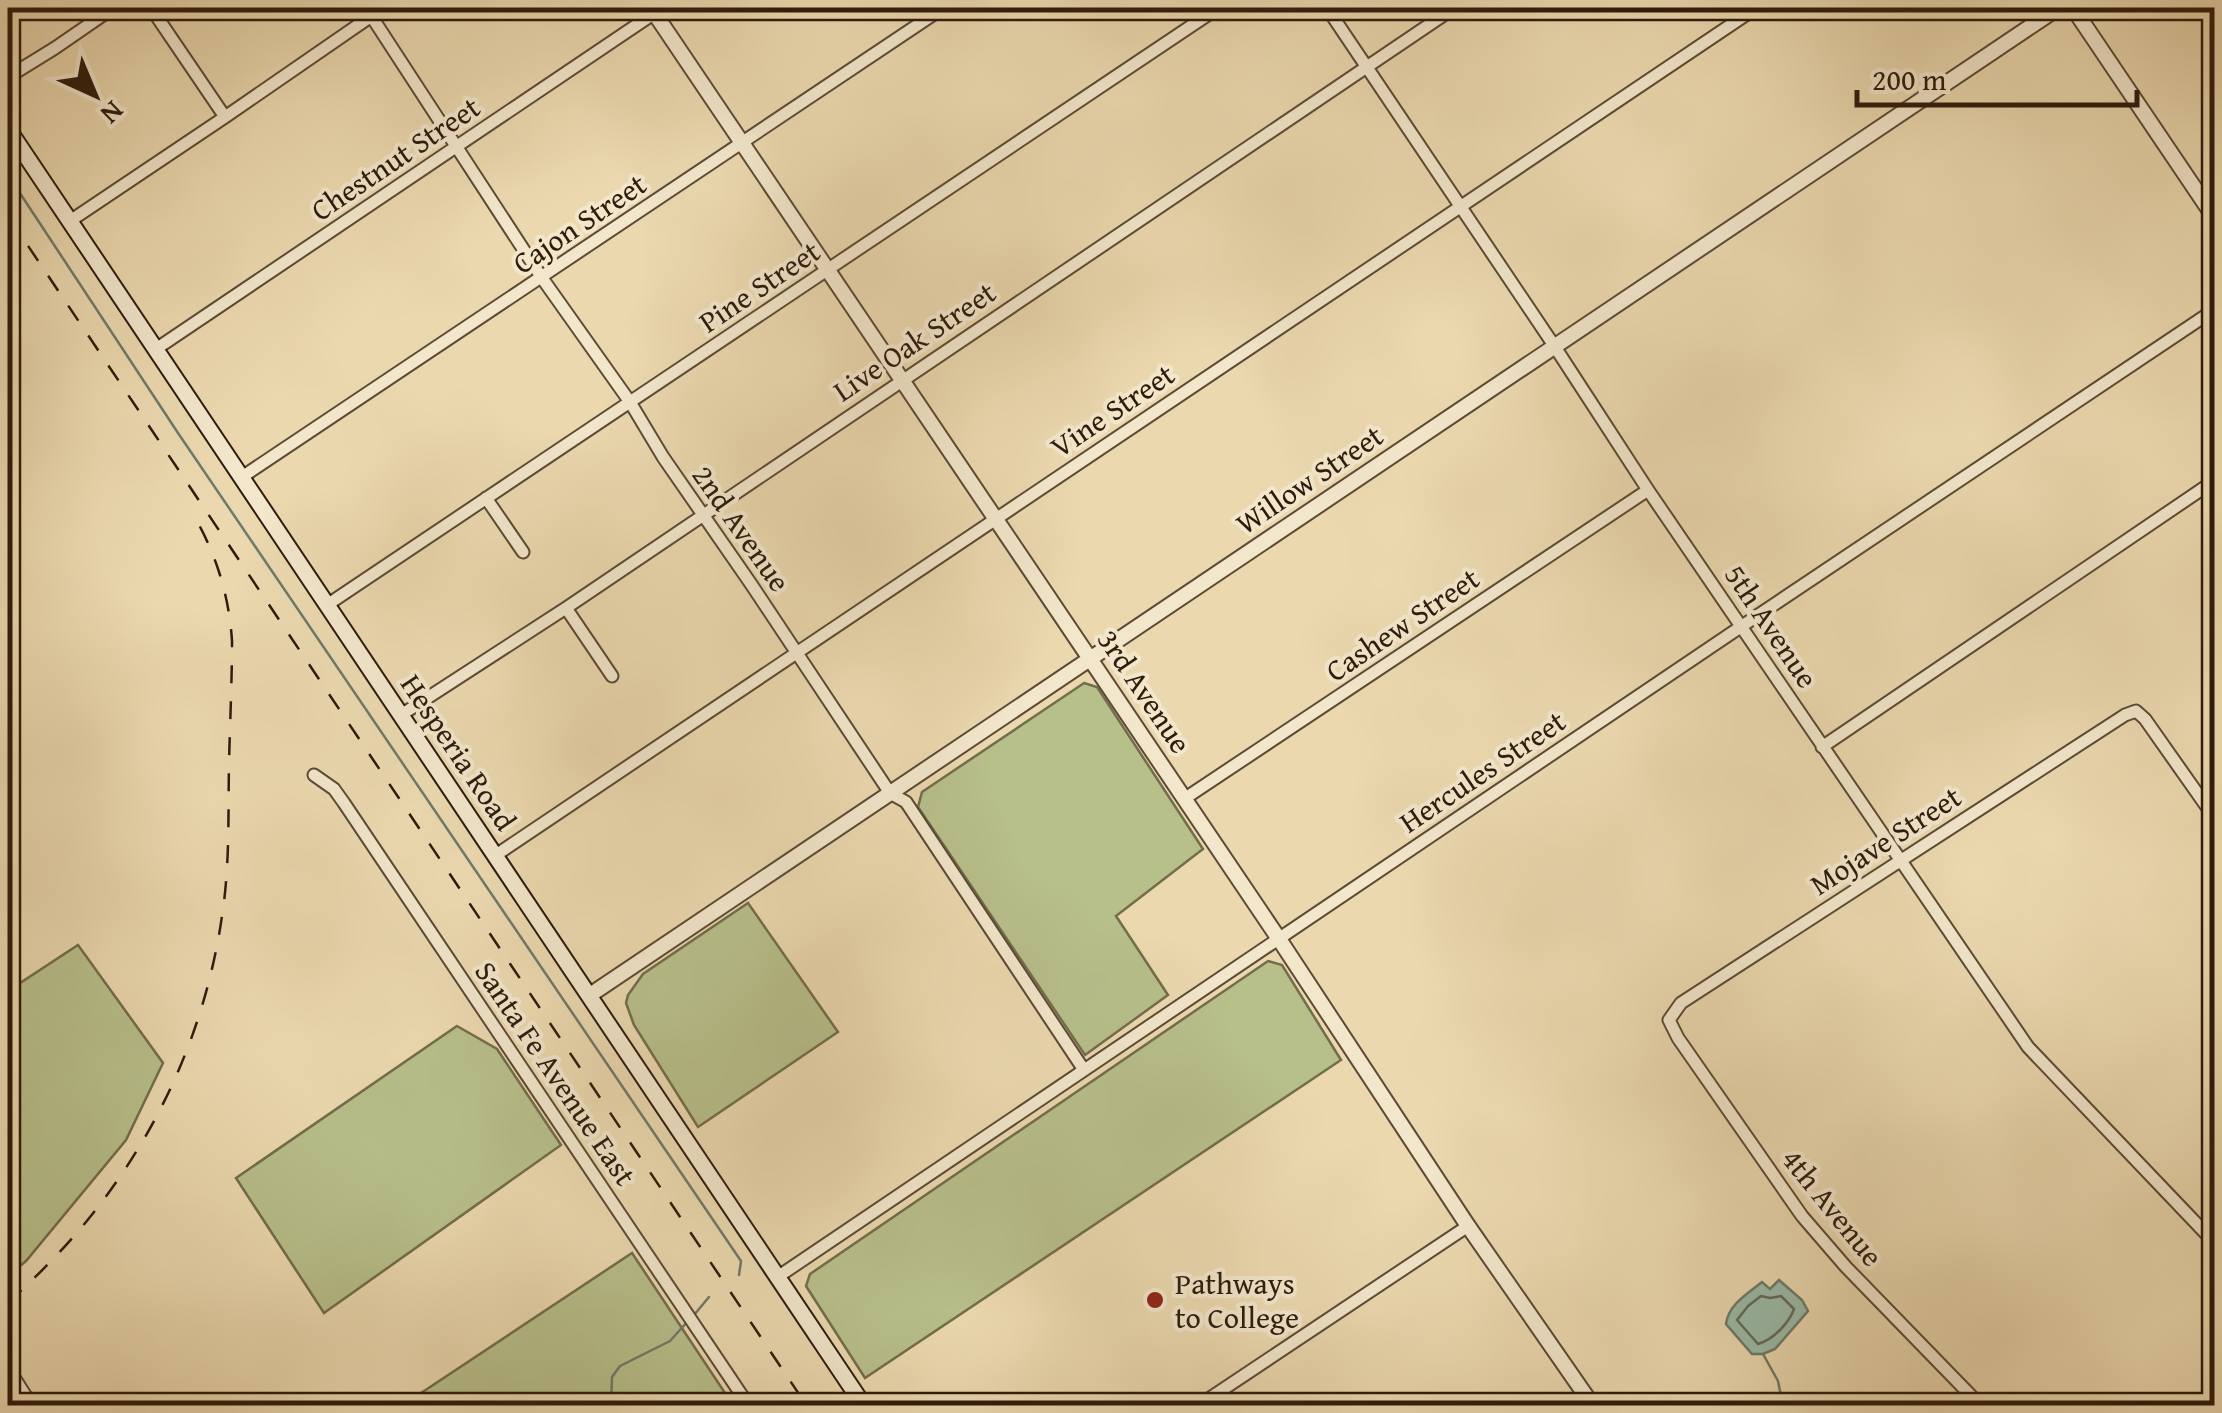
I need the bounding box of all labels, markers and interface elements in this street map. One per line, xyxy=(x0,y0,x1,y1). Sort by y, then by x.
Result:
north arrow xyxy=(45,45,145,145)
scale bar xyxy=(1857,45,2137,107)
text: 200 m xyxy=(1872,57,1947,101)
street label: Chestnut Street xyxy=(301,85,489,231)
text: N xyxy=(92,92,134,135)
street label: Cajon Street xyxy=(503,162,655,284)
street label: Pine Street xyxy=(690,229,829,343)
street label: Live Oak Street xyxy=(824,270,1005,412)
street label: Vine Street xyxy=(1041,352,1183,468)
street label: Willow Street xyxy=(1226,413,1392,545)
street label: 2nd Avenue xyxy=(682,456,802,600)
street label: 5th Avenue xyxy=(1714,555,1830,697)
street label: Cashew Street xyxy=(1316,556,1488,692)
street label: 3rd Avenue xyxy=(1087,620,1203,762)
street label: Hesperia Road xyxy=(390,665,528,839)
street label: Hercules Street xyxy=(1390,699,1574,843)
street label: Mojave Street xyxy=(1801,774,1970,905)
street label: Santa Fe Avenue East xyxy=(465,952,648,1194)
street label: 4th Avenue xyxy=(1772,1138,1894,1276)
place label: Pathways to College xyxy=(1175,1261,1299,1339)
marker: Pathways to College xyxy=(1144,1289,1166,1311)

